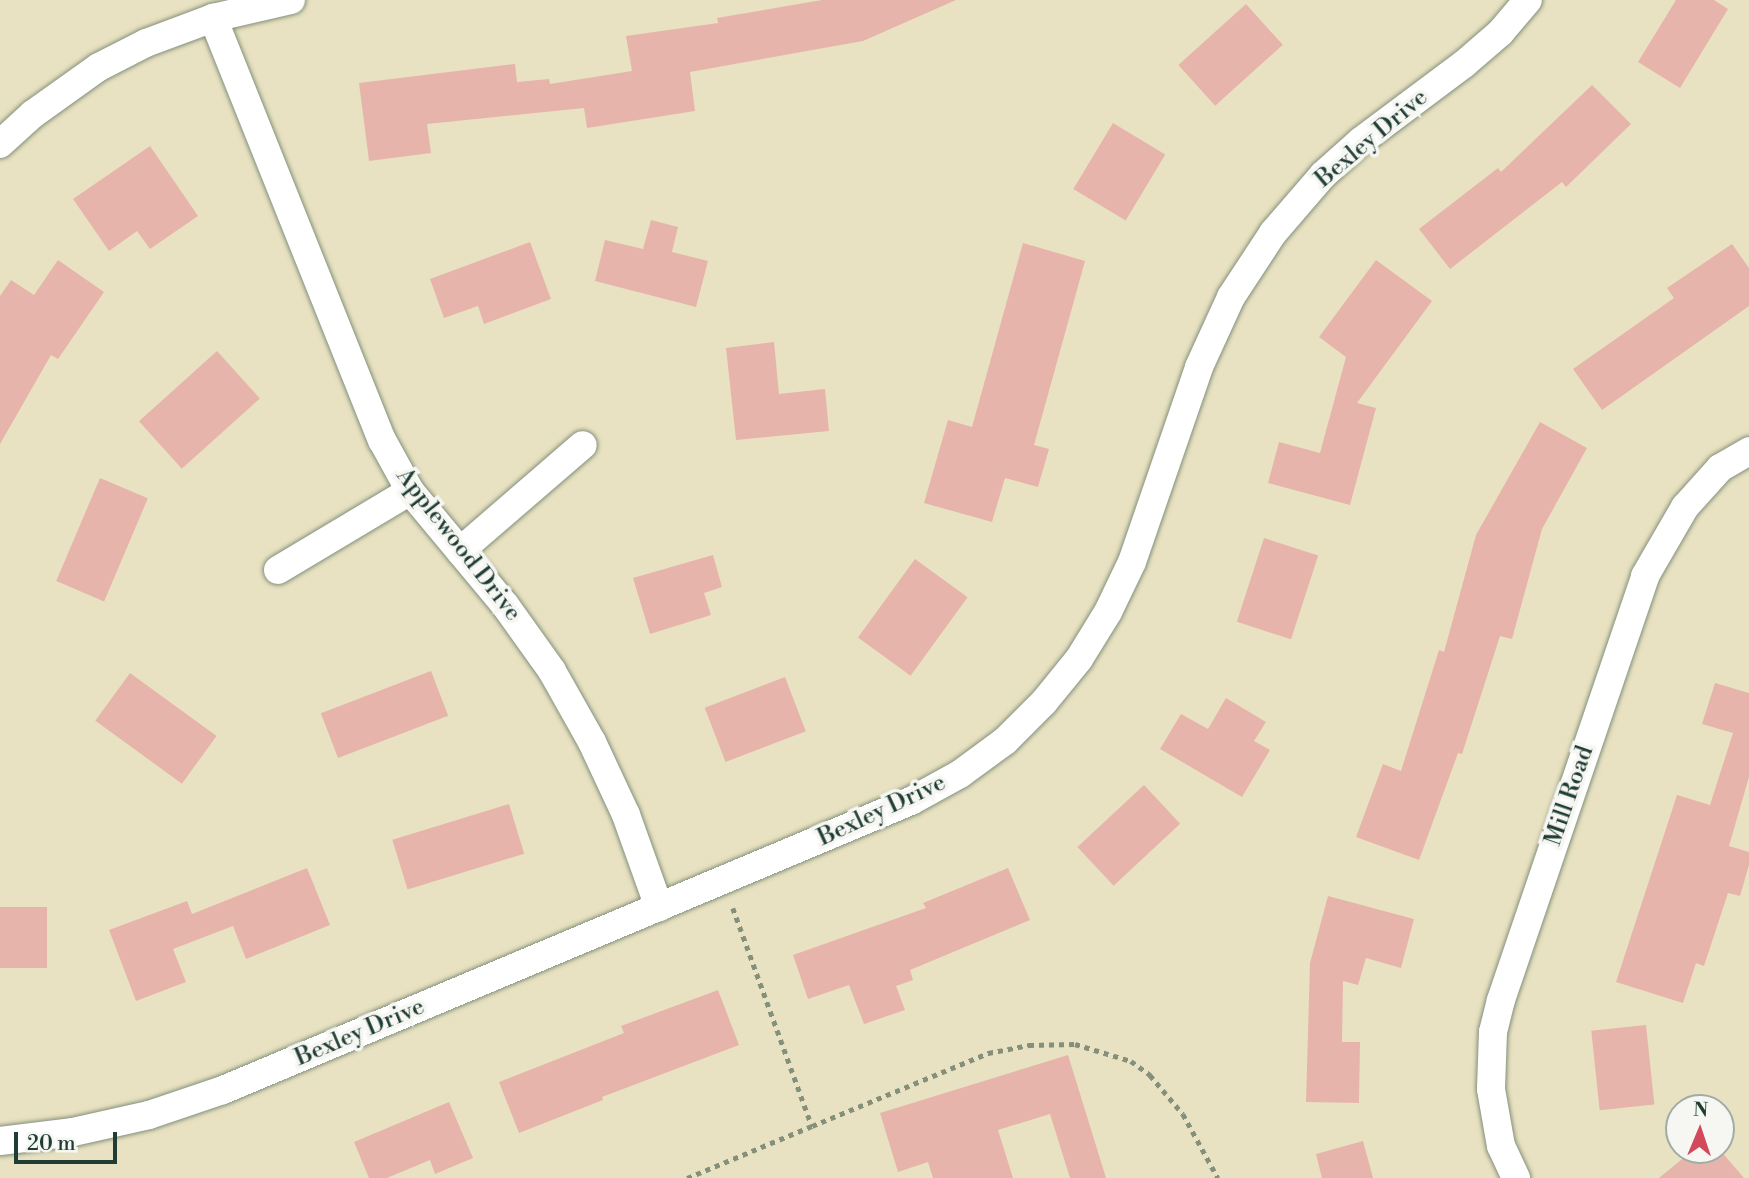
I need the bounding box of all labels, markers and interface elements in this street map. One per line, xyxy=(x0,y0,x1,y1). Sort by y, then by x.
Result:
street label: Bexley Drive xyxy=(1310,84,1434,194)
street label: Applewood Drive xyxy=(389,463,527,627)
street label: Mill Road xyxy=(1539,742,1601,850)
street label: Bexley Drive xyxy=(813,769,951,853)
street label: Bexley Drive xyxy=(291,993,429,1073)
north arrow xyxy=(1665,1094,1735,1164)
text: N xyxy=(1693,1098,1709,1122)
scale bar xyxy=(18,1118,121,1162)
text: 20 m xyxy=(27,1131,76,1157)

